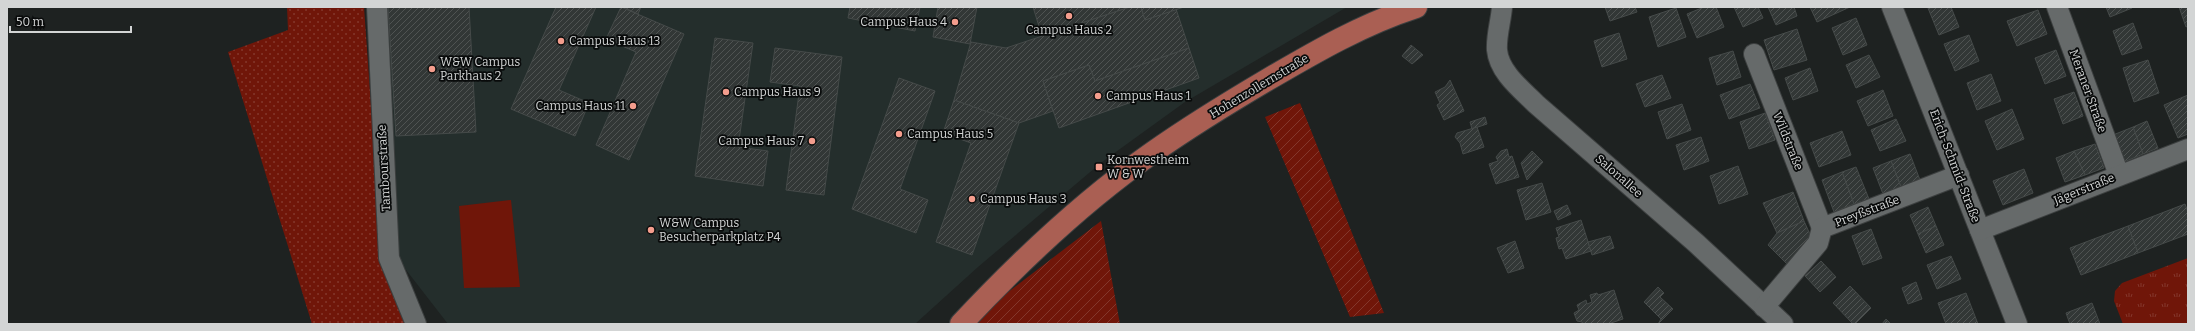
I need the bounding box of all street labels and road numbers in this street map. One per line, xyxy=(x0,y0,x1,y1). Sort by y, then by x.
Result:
street label: Meraner Straße xyxy=(2066,47,2110,135)
street label: Hohenzollernstraße xyxy=(1207,51,1311,121)
street label: Erich-Schmid-Straße xyxy=(1927,107,1983,225)
street label: Wildstraße xyxy=(1770,110,1806,172)
street label: Tambourstraße xyxy=(375,124,393,212)
street label: Salonallee xyxy=(1593,152,1645,200)
street label: Jägerstraße xyxy=(2051,170,2116,208)
street label: Preyßstraße xyxy=(1833,192,1901,230)

